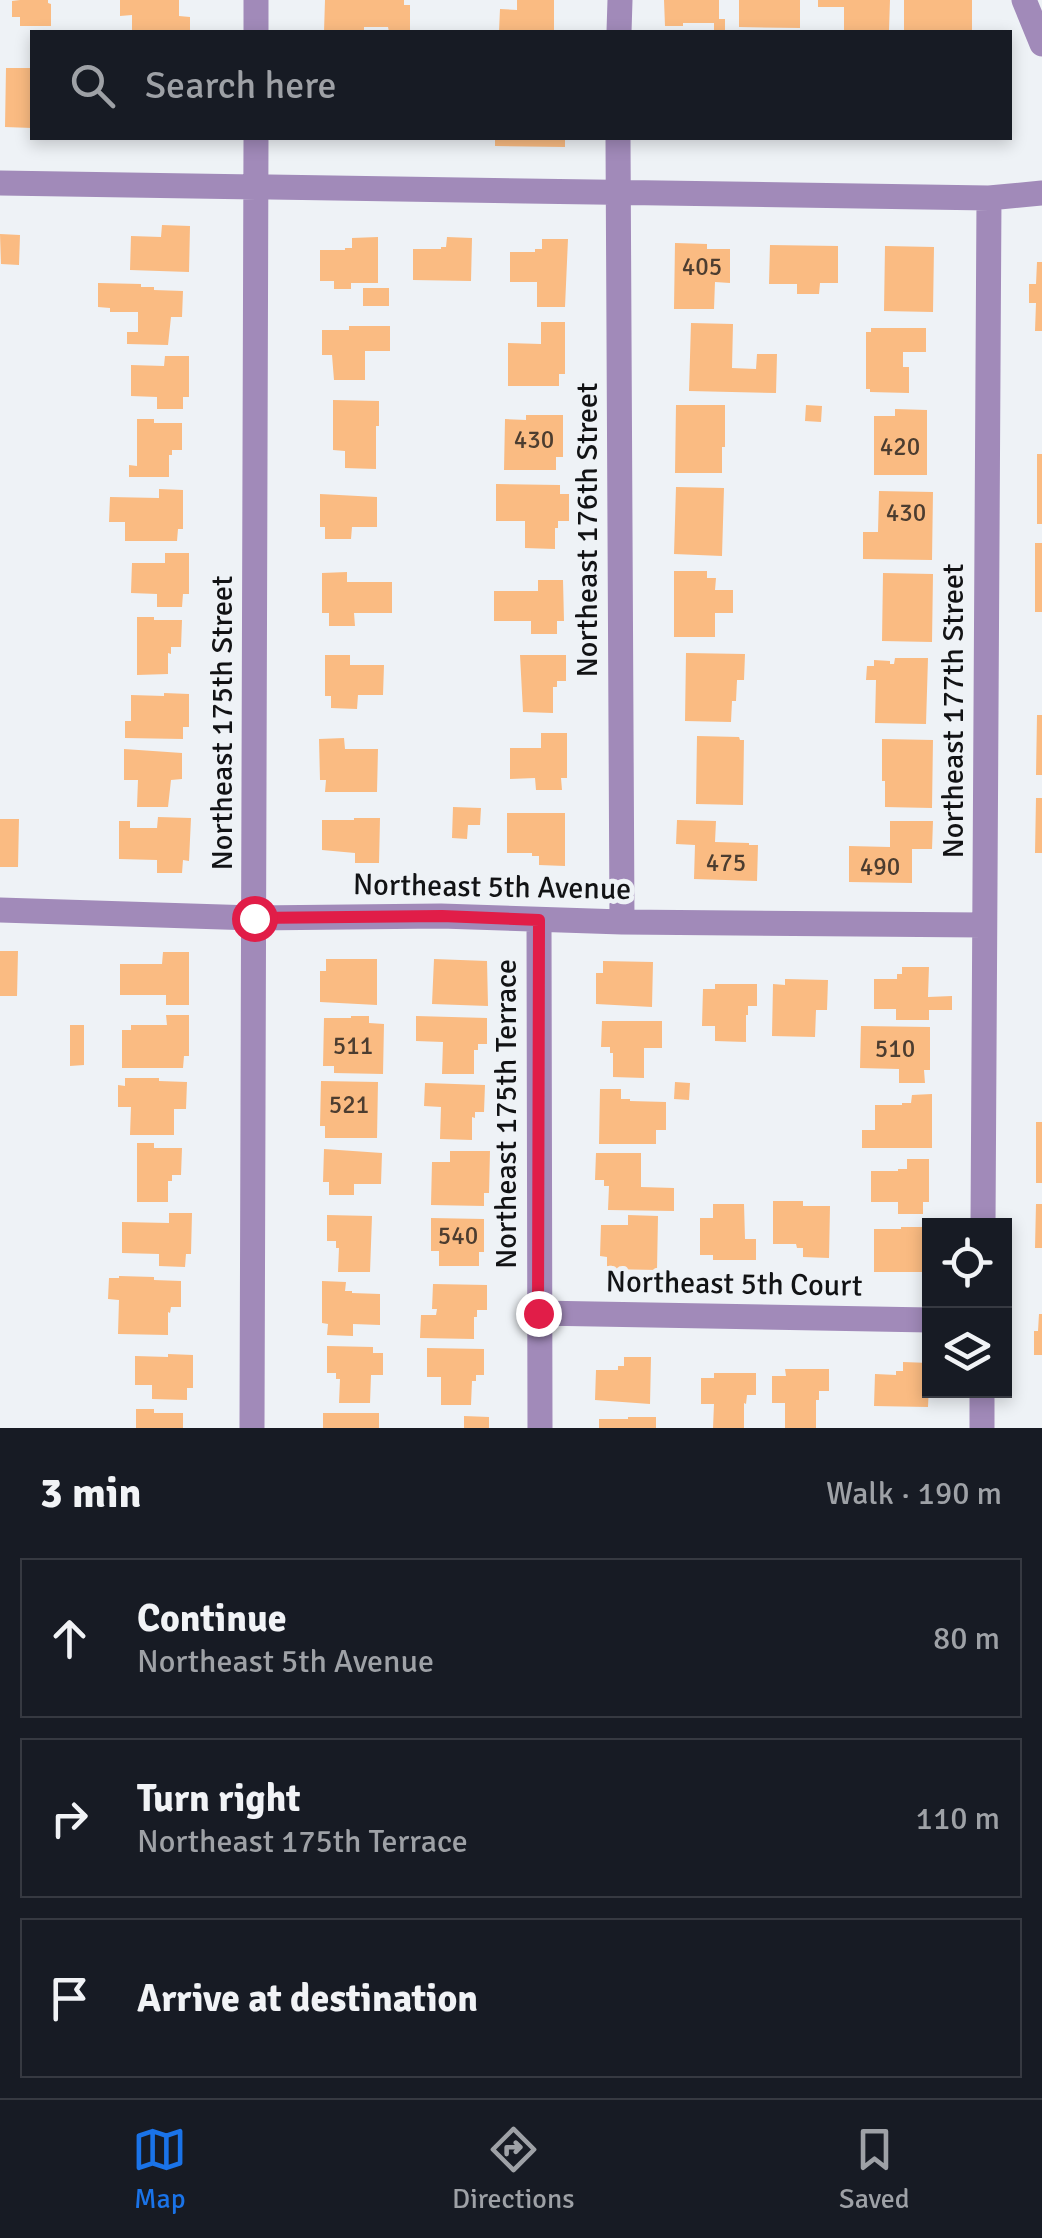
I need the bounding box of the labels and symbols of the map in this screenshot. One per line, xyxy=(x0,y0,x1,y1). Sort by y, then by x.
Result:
house number: 405 xyxy=(682,251,722,282)
street label: Northeast 176th Street xyxy=(569,382,606,678)
house number: 430 xyxy=(514,424,554,455)
house number: 420 xyxy=(880,431,920,462)
house number: 430 xyxy=(886,497,926,528)
street label: Northeast 177th Street xyxy=(935,563,972,859)
street label: Northeast 175th Street xyxy=(204,575,241,871)
house number: 475 xyxy=(706,847,746,878)
house number: 490 xyxy=(860,851,900,882)
street label: Northeast 5th Avenue xyxy=(352,866,632,908)
route start xyxy=(232,896,278,942)
street label: Northeast 175th Terrace xyxy=(488,959,525,1269)
house number: 511 xyxy=(333,1030,373,1061)
house number: 510 xyxy=(875,1033,915,1064)
house number: 521 xyxy=(329,1089,369,1120)
house number: 540 xyxy=(438,1220,478,1251)
street label: Northeast 5th Court xyxy=(605,1263,863,1305)
route end xyxy=(516,1291,562,1337)

